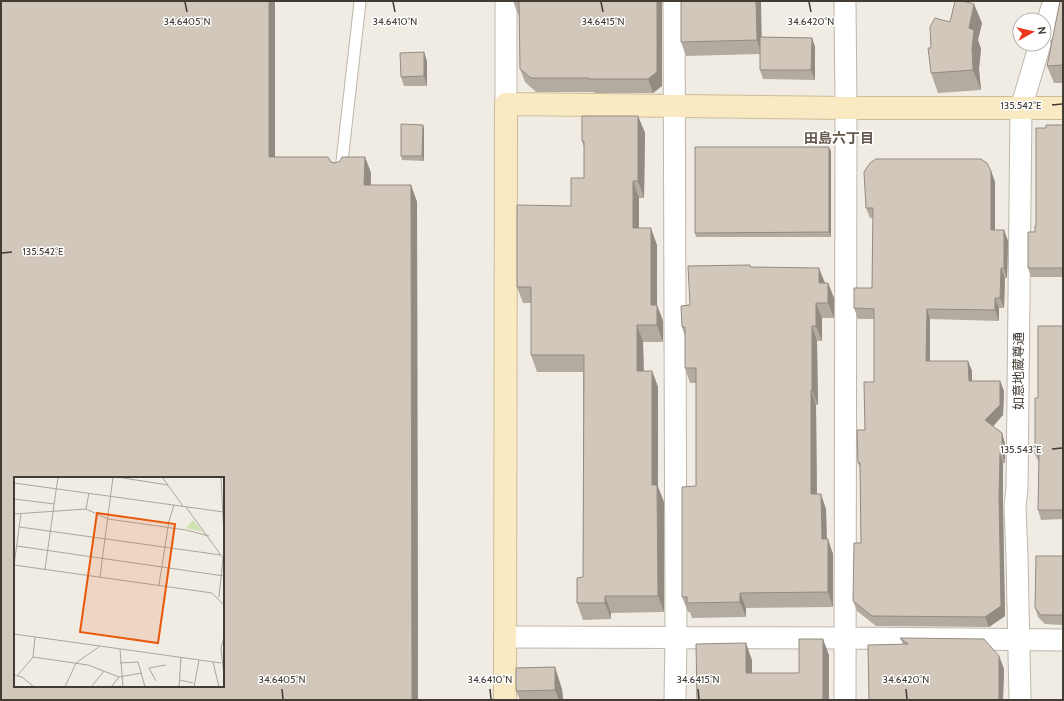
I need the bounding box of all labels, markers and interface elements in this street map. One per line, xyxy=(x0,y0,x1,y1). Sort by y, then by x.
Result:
north arrow xyxy=(1012,12,1052,52)
text: 34.6405°N xyxy=(164,15,210,28)
text: 34.6410°N xyxy=(373,15,417,28)
text: 34.6415°N xyxy=(581,15,625,28)
text: 34.6420°N xyxy=(788,15,834,28)
text: N xyxy=(1034,26,1049,35)
text: 135.542°E xyxy=(1000,99,1042,112)
district label: 田島六丁目 xyxy=(804,129,874,147)
text: 135.542°E xyxy=(22,245,64,258)
street label: 如意地蔵尊通 xyxy=(1010,332,1026,410)
text: 135.543°E xyxy=(1000,443,1042,456)
inset map xyxy=(14,477,224,687)
text: 34.6405°N xyxy=(259,673,305,686)
text: 34.6410°N xyxy=(468,673,512,686)
text: 34.6415°N xyxy=(676,673,720,686)
text: 34.6420°N xyxy=(883,673,929,686)

